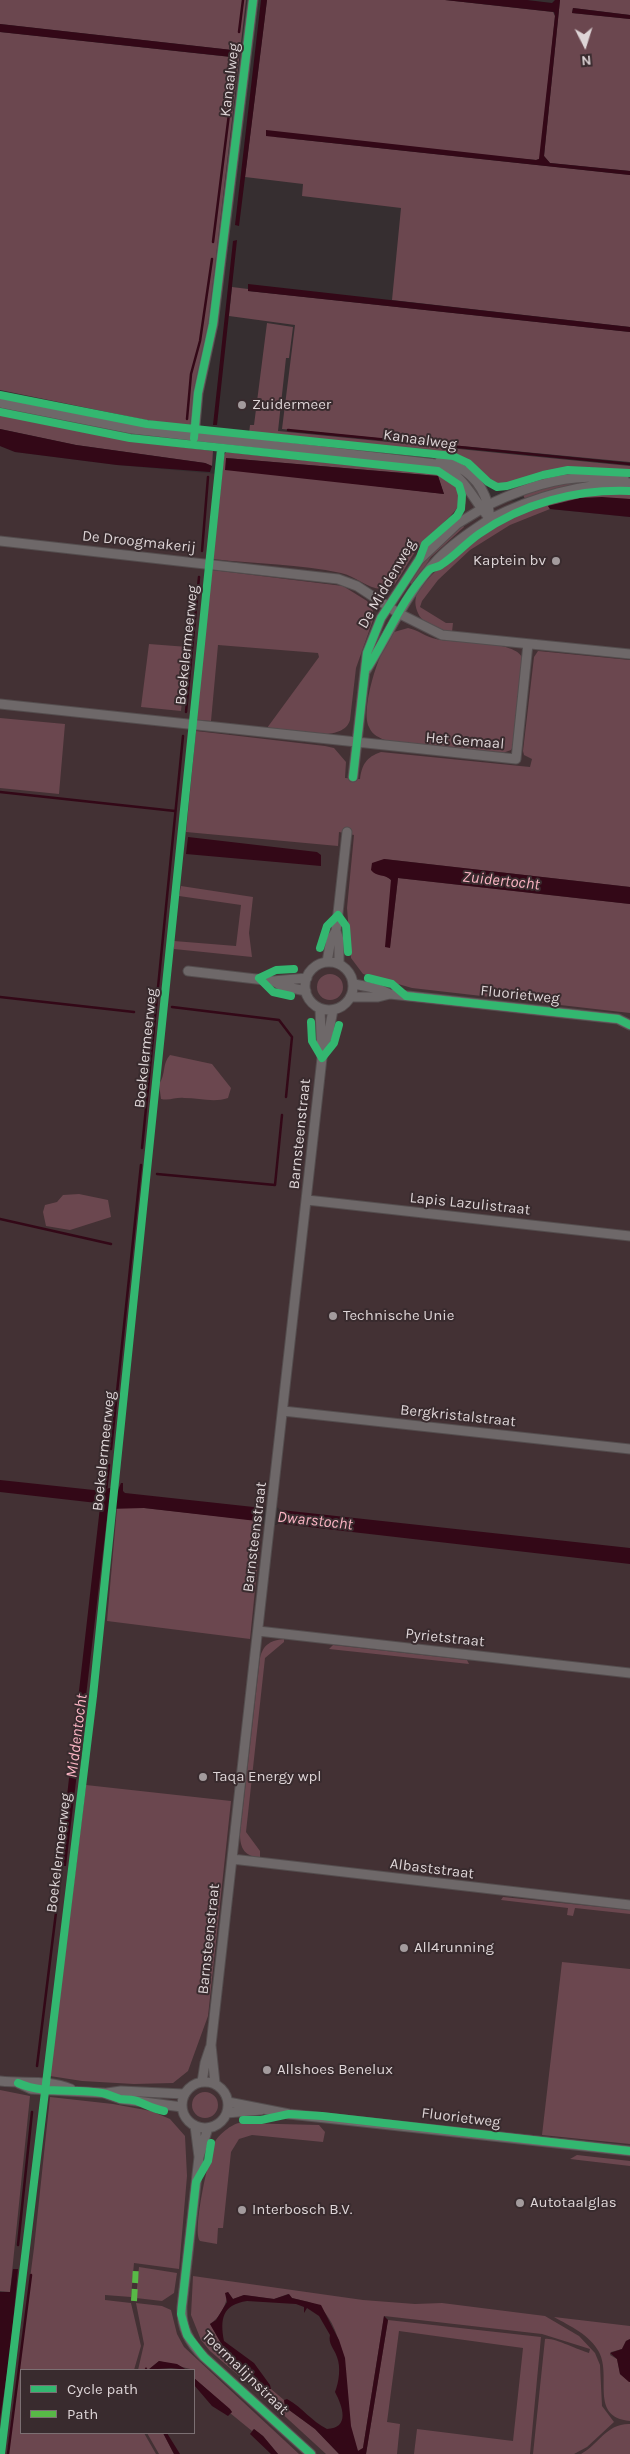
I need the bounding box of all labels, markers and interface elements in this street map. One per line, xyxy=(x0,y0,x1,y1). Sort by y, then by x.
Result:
north arrow xyxy=(560,20,610,70)
street label: Kanaalweg xyxy=(217,42,243,118)
text: N xyxy=(581,52,592,69)
place label: Zuidermeer xyxy=(252,396,331,414)
marker: Zuidermeer xyxy=(236,399,248,411)
street label: Kanaalweg xyxy=(382,426,458,454)
street label: De Droogmakerij xyxy=(81,527,197,557)
street label: De Middenweg xyxy=(354,536,420,632)
place label: Kaptein bv xyxy=(473,552,546,570)
marker: Kaptein bv xyxy=(550,555,562,567)
street label: Boekelermeerweg xyxy=(172,584,202,706)
street label: Het Gemaal xyxy=(425,729,505,753)
water label: Zuidertocht xyxy=(461,867,541,895)
street label: Fluorietweg xyxy=(479,982,561,1008)
street label: Boekelermeerweg xyxy=(131,987,161,1109)
street label: Barnsteenstraat xyxy=(285,1078,315,1190)
street label: Lapis Lazulistraat xyxy=(409,1189,531,1219)
place label: Technische Unie xyxy=(343,1307,454,1325)
marker: Technische Unie xyxy=(327,1310,339,1322)
street label: Boekelermeerweg xyxy=(89,1390,119,1512)
street label: Bergkristalstraat xyxy=(399,1401,517,1431)
street label: Barnsteenstraat xyxy=(239,1481,271,1593)
water label: Dwarstocht xyxy=(276,1507,354,1535)
street label: Pyrietstraat xyxy=(404,1625,486,1651)
water label: Middentocht xyxy=(62,1693,92,1779)
place label: Taqa Energy wpl xyxy=(213,1768,322,1786)
marker: Taqa Energy wpl xyxy=(197,1771,209,1783)
street label: Boekelermeerweg xyxy=(43,1792,75,1914)
street label: Albaststraat xyxy=(389,1855,475,1883)
street label: Barnsteenstraat xyxy=(194,1883,224,1995)
place label: All4running xyxy=(414,1939,494,1957)
marker: All4running xyxy=(398,1942,410,1954)
place label: Allshoes Benelux xyxy=(277,2061,393,2079)
marker: Allshoes Benelux xyxy=(261,2064,273,2076)
street label: Fluorietweg xyxy=(420,2104,502,2132)
place label: Autotaalglas xyxy=(530,2194,617,2212)
marker: Autotaalglas xyxy=(514,2197,526,2209)
place label: Interbosch B.V. xyxy=(252,2201,352,2219)
marker: Interbosch B.V. xyxy=(236,2204,248,2216)
street label: Toermalijnstraat xyxy=(198,2327,292,2419)
legend xyxy=(20,2369,195,2434)
text: Cycle path xyxy=(67,2380,138,2398)
text: Path xyxy=(67,2405,98,2423)

